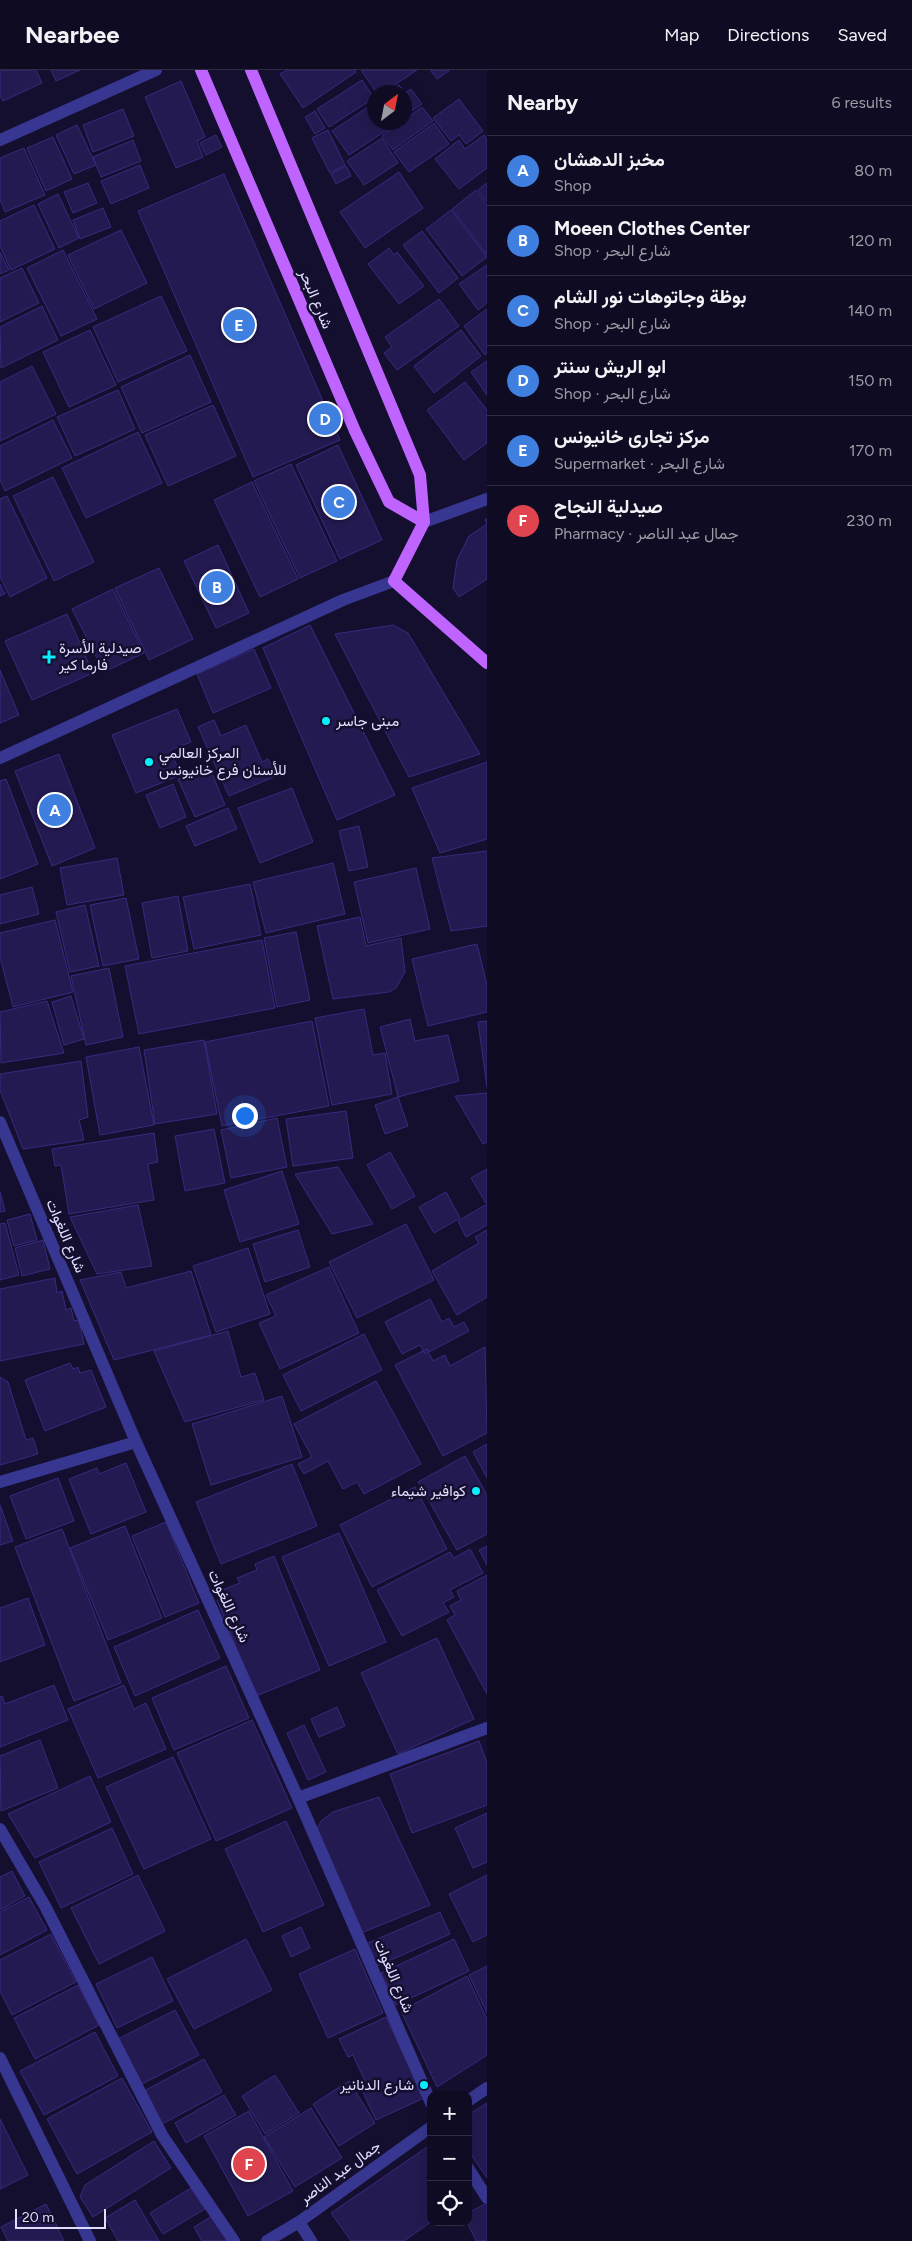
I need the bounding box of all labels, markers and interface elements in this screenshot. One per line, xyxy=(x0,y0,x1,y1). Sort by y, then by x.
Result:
text: Nearbee xyxy=(25,20,120,49)
text: Map xyxy=(664,24,699,46)
text: Directions xyxy=(727,24,809,46)
text: Saved xyxy=(837,24,887,46)
north arrow xyxy=(367,85,412,130)
text: Nearby xyxy=(507,90,578,115)
text: 6 results xyxy=(831,93,892,112)
text: مخبز الدهشان xyxy=(554,148,665,171)
text: A xyxy=(517,161,529,180)
text: 80 m xyxy=(854,161,892,180)
text: Shop xyxy=(554,176,592,195)
text: Moeen Clothes Center xyxy=(554,217,750,240)
text: B xyxy=(518,231,528,250)
text: 120 m xyxy=(849,231,892,250)
text: Shop · شارع البحر xyxy=(554,241,671,260)
street label: شارع البحر xyxy=(293,266,337,332)
text: بوظة وجاتوهات نور الشام xyxy=(554,285,746,308)
text: C xyxy=(517,301,529,320)
text: 140 m xyxy=(848,301,892,320)
pin: E xyxy=(223,306,255,344)
text: Shop · شارع البحر xyxy=(554,314,671,333)
text: ابو الريش سنتر xyxy=(554,355,666,378)
text: D xyxy=(517,371,529,390)
text: 150 m xyxy=(848,371,892,390)
text: Shop · شارع البحر xyxy=(554,384,671,403)
pin: D xyxy=(309,400,341,438)
text: مركز تجارى خانيونس xyxy=(554,425,710,448)
text: E xyxy=(518,441,528,460)
text: 170 m xyxy=(849,441,892,460)
text: Supermarket · شارع البحر xyxy=(554,454,725,473)
pin: C xyxy=(323,483,355,521)
text: صيدلية النجاح xyxy=(554,495,663,518)
text: F xyxy=(519,511,527,530)
text: 230 m xyxy=(847,511,892,530)
text: Pharmacy · جمال عبد الناصر xyxy=(554,524,738,543)
pin: B xyxy=(201,568,233,606)
place label: صيدلية الأسرة فارما كير xyxy=(58,639,142,674)
marker: صيدلية الأسرة فارما كير xyxy=(43,651,55,663)
place label: مبنى جاسر xyxy=(335,712,399,731)
marker: مبنى جاسر xyxy=(320,715,332,727)
place label: المركز العالمي للأسنان فرع خانيونس xyxy=(159,744,287,781)
marker: المركز العالمي للأسنان فرع خانيونس xyxy=(143,756,155,768)
pin: A xyxy=(39,791,71,829)
your location xyxy=(232,1103,258,1129)
street label: شارع اللغوات xyxy=(41,1196,90,1276)
place label: كوافير شيماء xyxy=(391,1482,466,1500)
marker: كوافير شيماء xyxy=(470,1485,482,1497)
street label: شارع اللغوات xyxy=(202,1567,254,1646)
street label: شارع اللغوات xyxy=(369,1936,418,2016)
place label: شارع الدنانير xyxy=(339,2076,414,2096)
marker: شارع الدنانير xyxy=(418,2079,430,2091)
map controls xyxy=(427,2091,472,2226)
button: + xyxy=(427,2091,472,2136)
button: − xyxy=(427,2136,472,2181)
street label: جمال عبد الناصر xyxy=(295,2137,384,2208)
pin: F xyxy=(233,2145,265,2183)
button: locate xyxy=(427,2181,472,2226)
scale bar xyxy=(15,2206,106,2229)
text: 20 m xyxy=(22,2209,54,2226)

